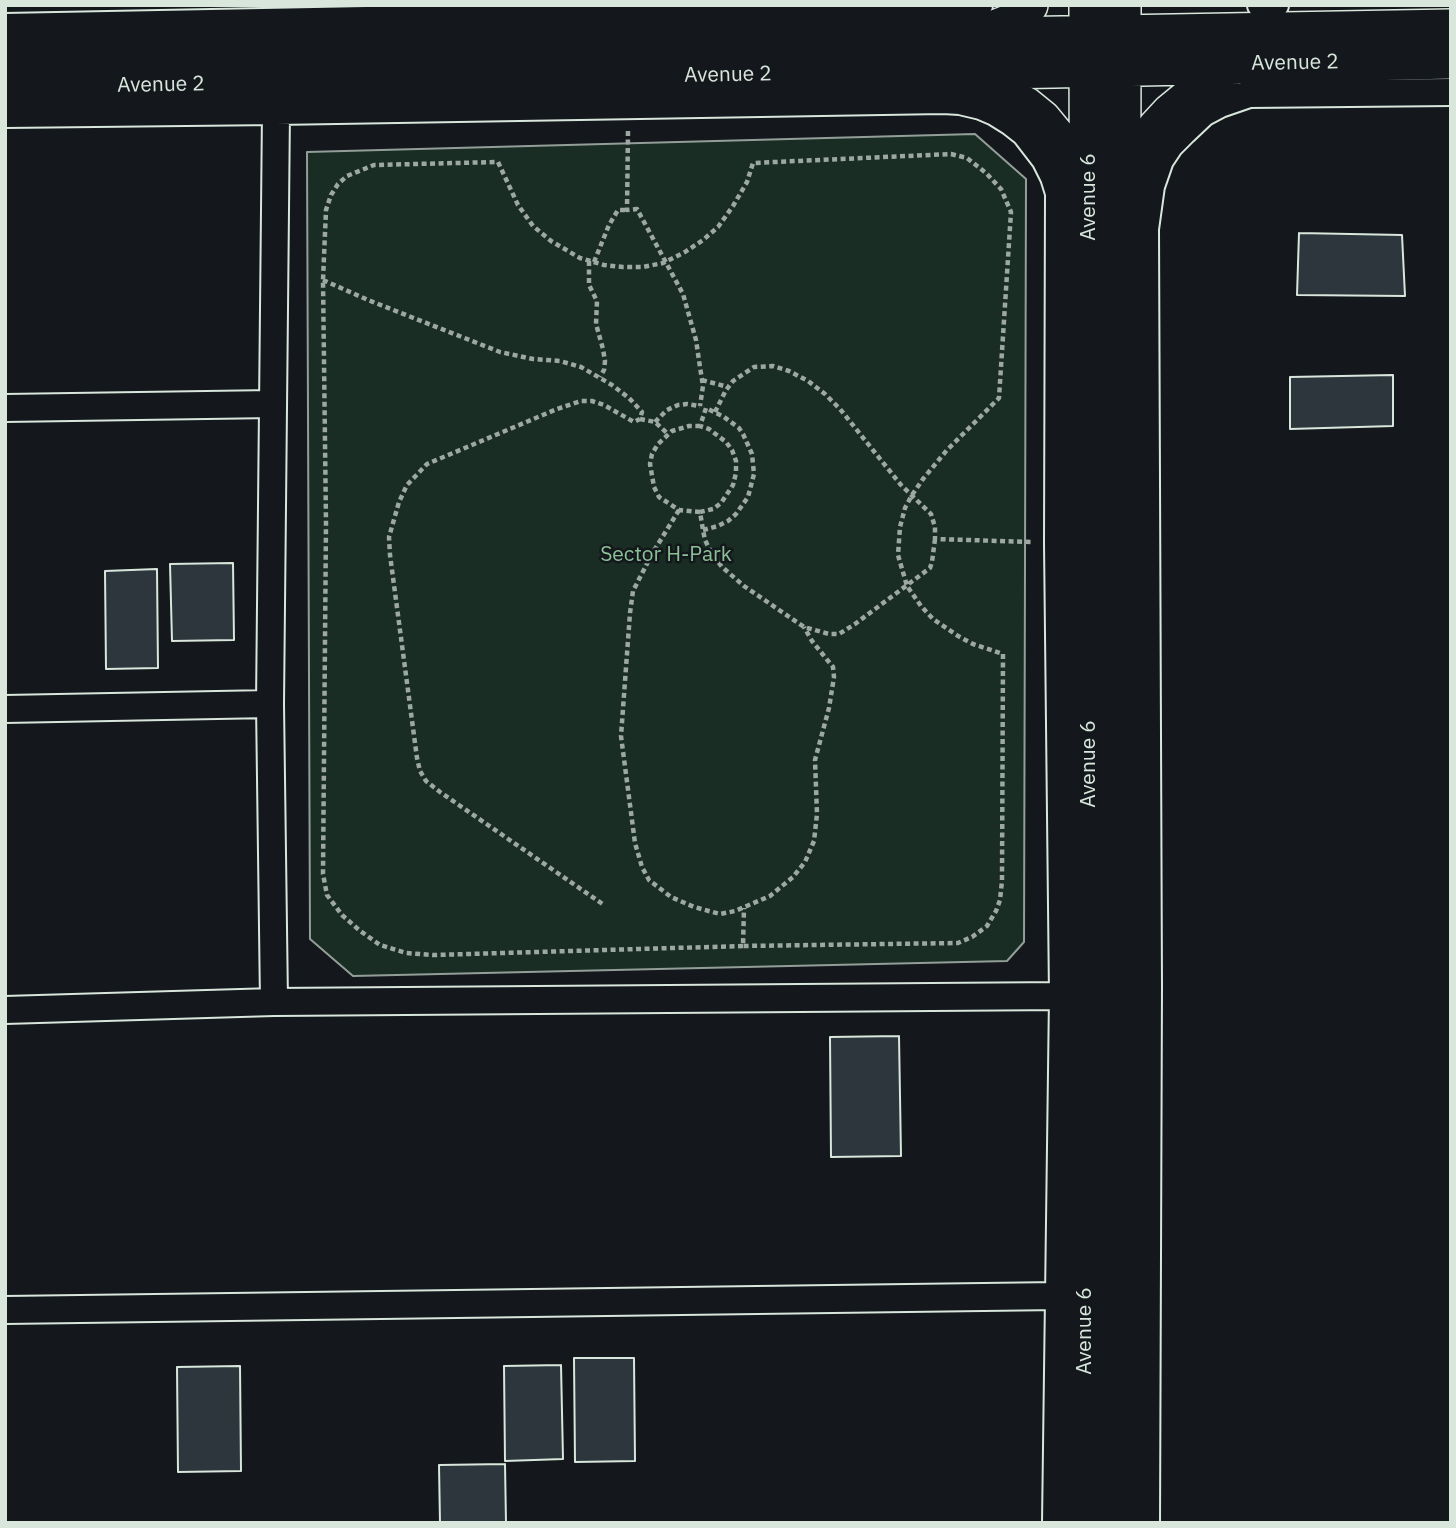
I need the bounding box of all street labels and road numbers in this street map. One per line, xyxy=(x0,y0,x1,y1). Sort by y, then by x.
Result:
street label: Avenue 2 xyxy=(1251,50,1339,76)
street label: Avenue 2 xyxy=(684,62,772,88)
street label: Avenue 2 xyxy=(117,72,205,98)
street label: Avenue 6 xyxy=(1076,153,1102,241)
street label: Avenue 6 xyxy=(1076,720,1102,808)
street label: Avenue 6 xyxy=(1072,1287,1098,1375)

